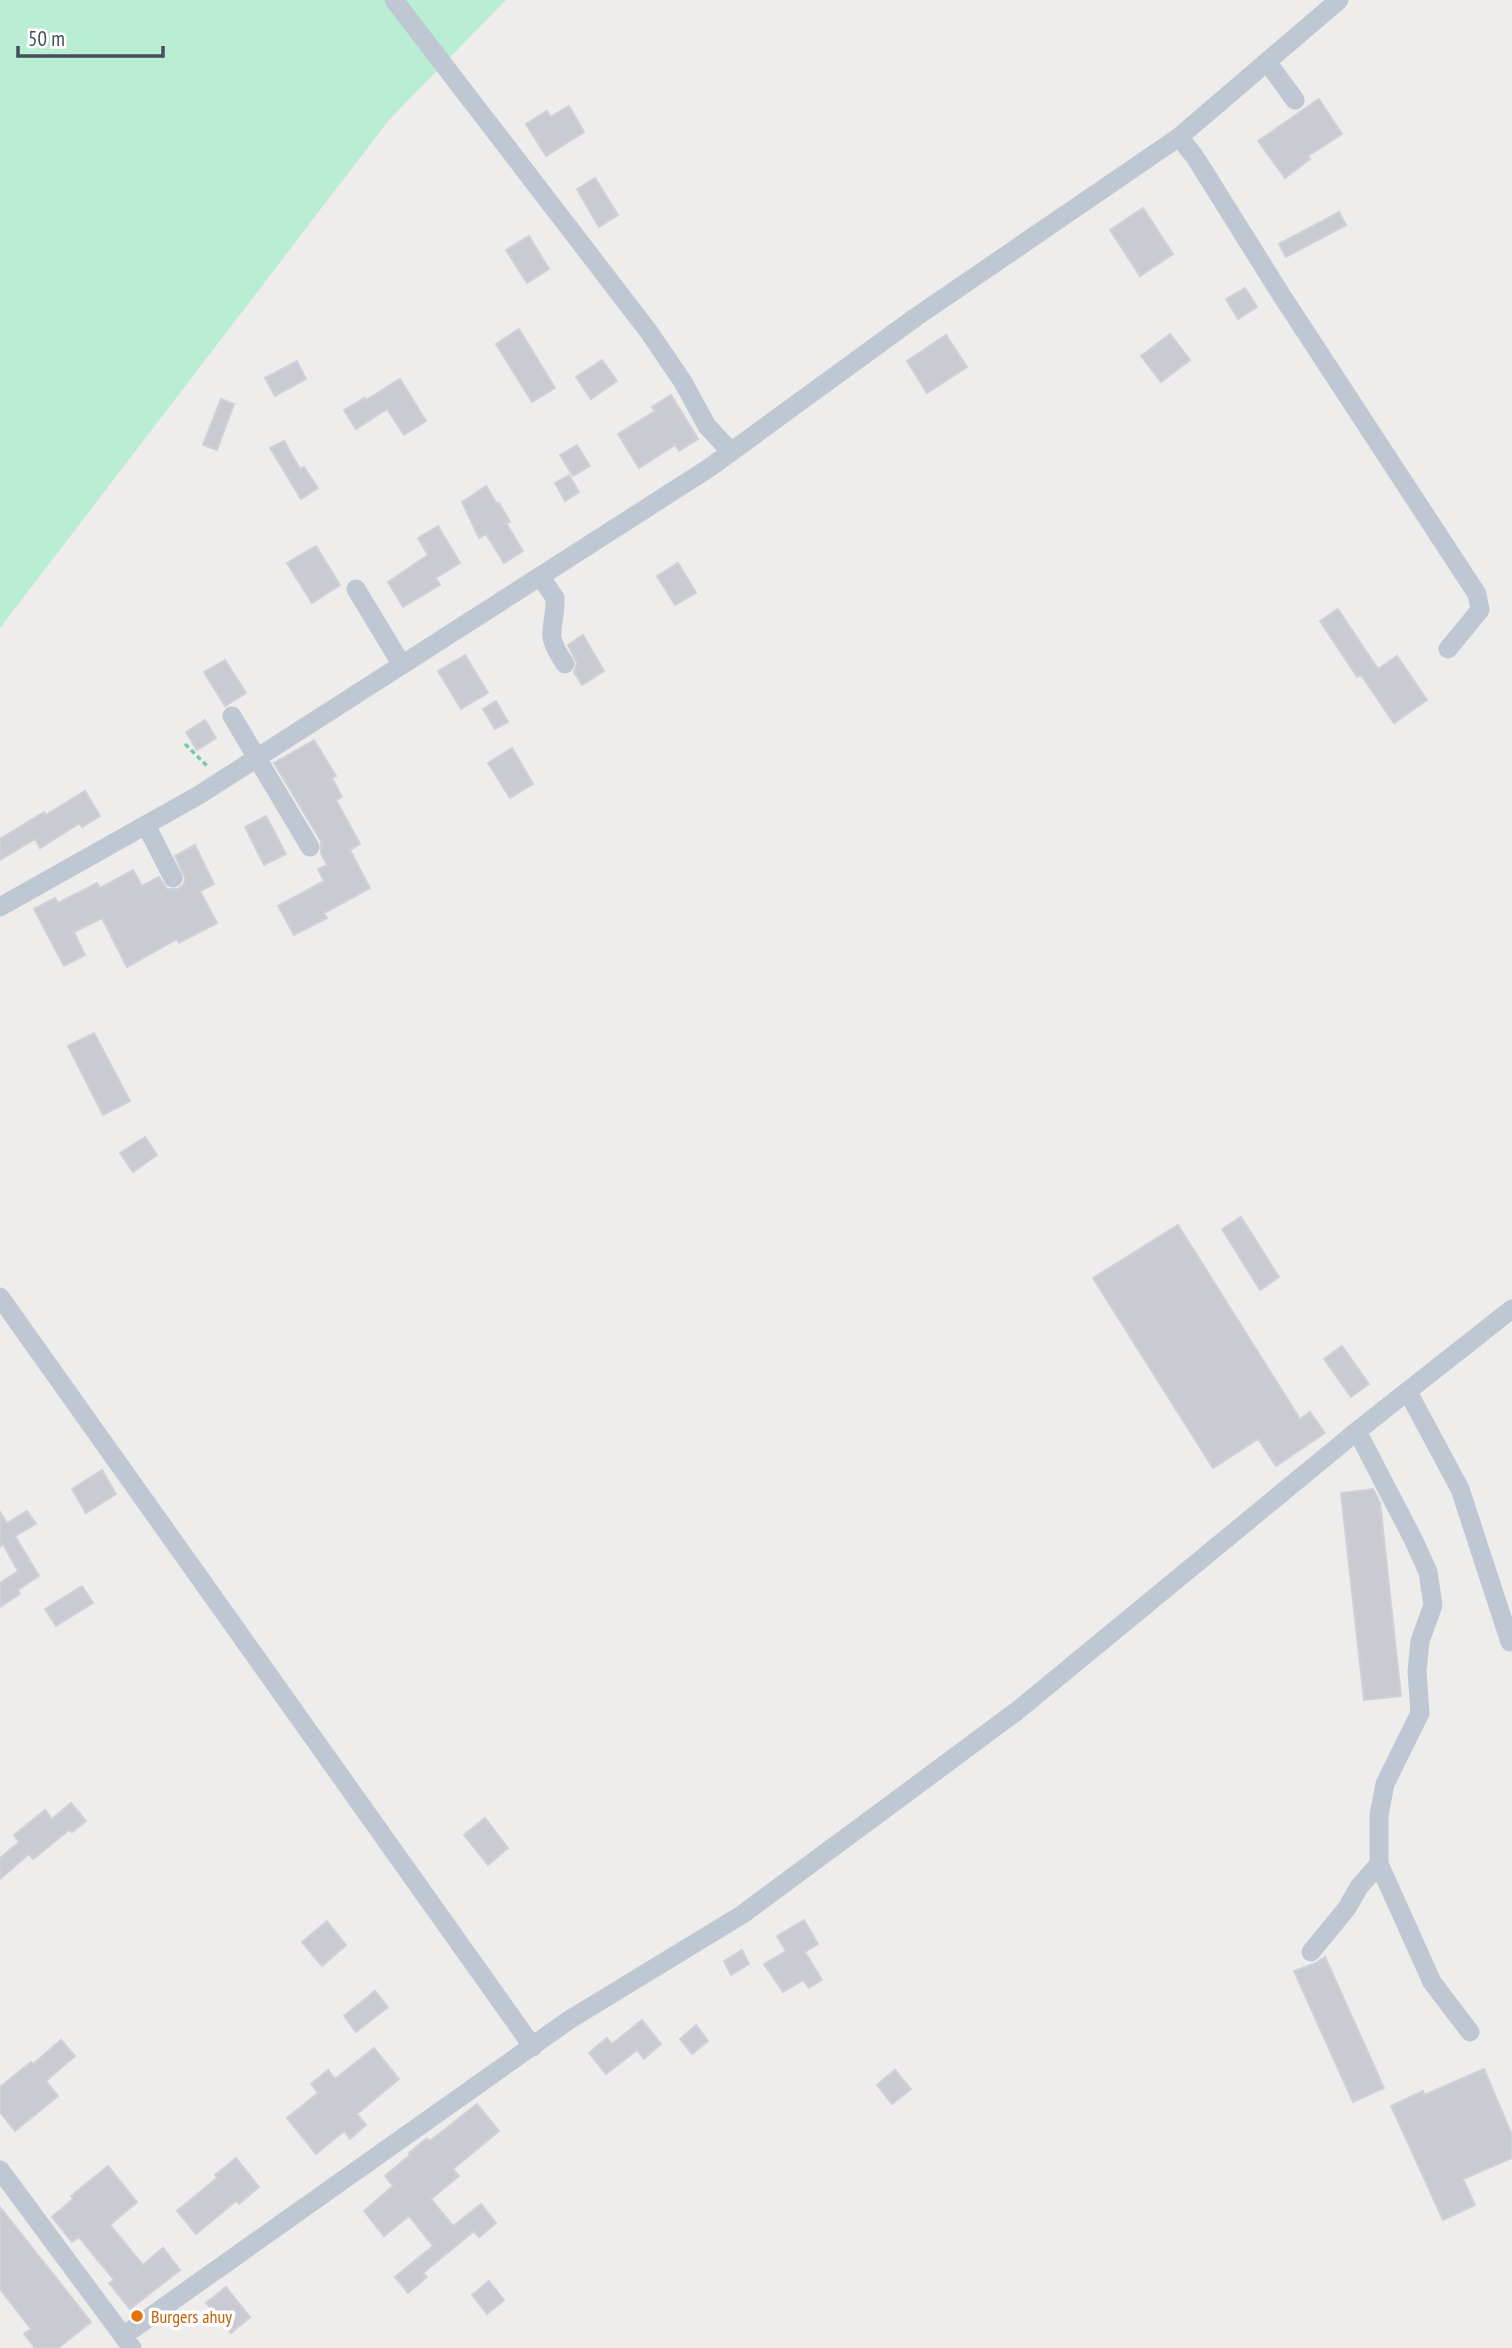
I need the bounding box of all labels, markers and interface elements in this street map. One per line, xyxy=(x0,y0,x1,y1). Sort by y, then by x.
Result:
scale bar xyxy=(18,14,163,58)
text: 50 m xyxy=(28,25,65,52)
place label: Burgers ahuy xyxy=(151,2305,232,2328)
marker: Burgers ahuy xyxy=(129,2308,145,2324)

